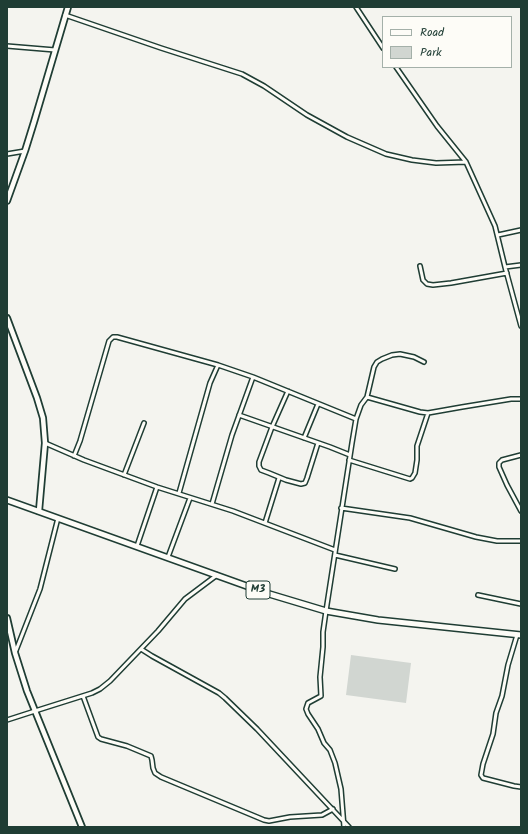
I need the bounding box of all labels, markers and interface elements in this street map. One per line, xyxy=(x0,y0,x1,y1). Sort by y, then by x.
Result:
legend xyxy=(382,16,512,68)
text: Road xyxy=(420,23,444,42)
text: Park xyxy=(420,43,442,62)
road number: M3 xyxy=(246,581,270,599)

